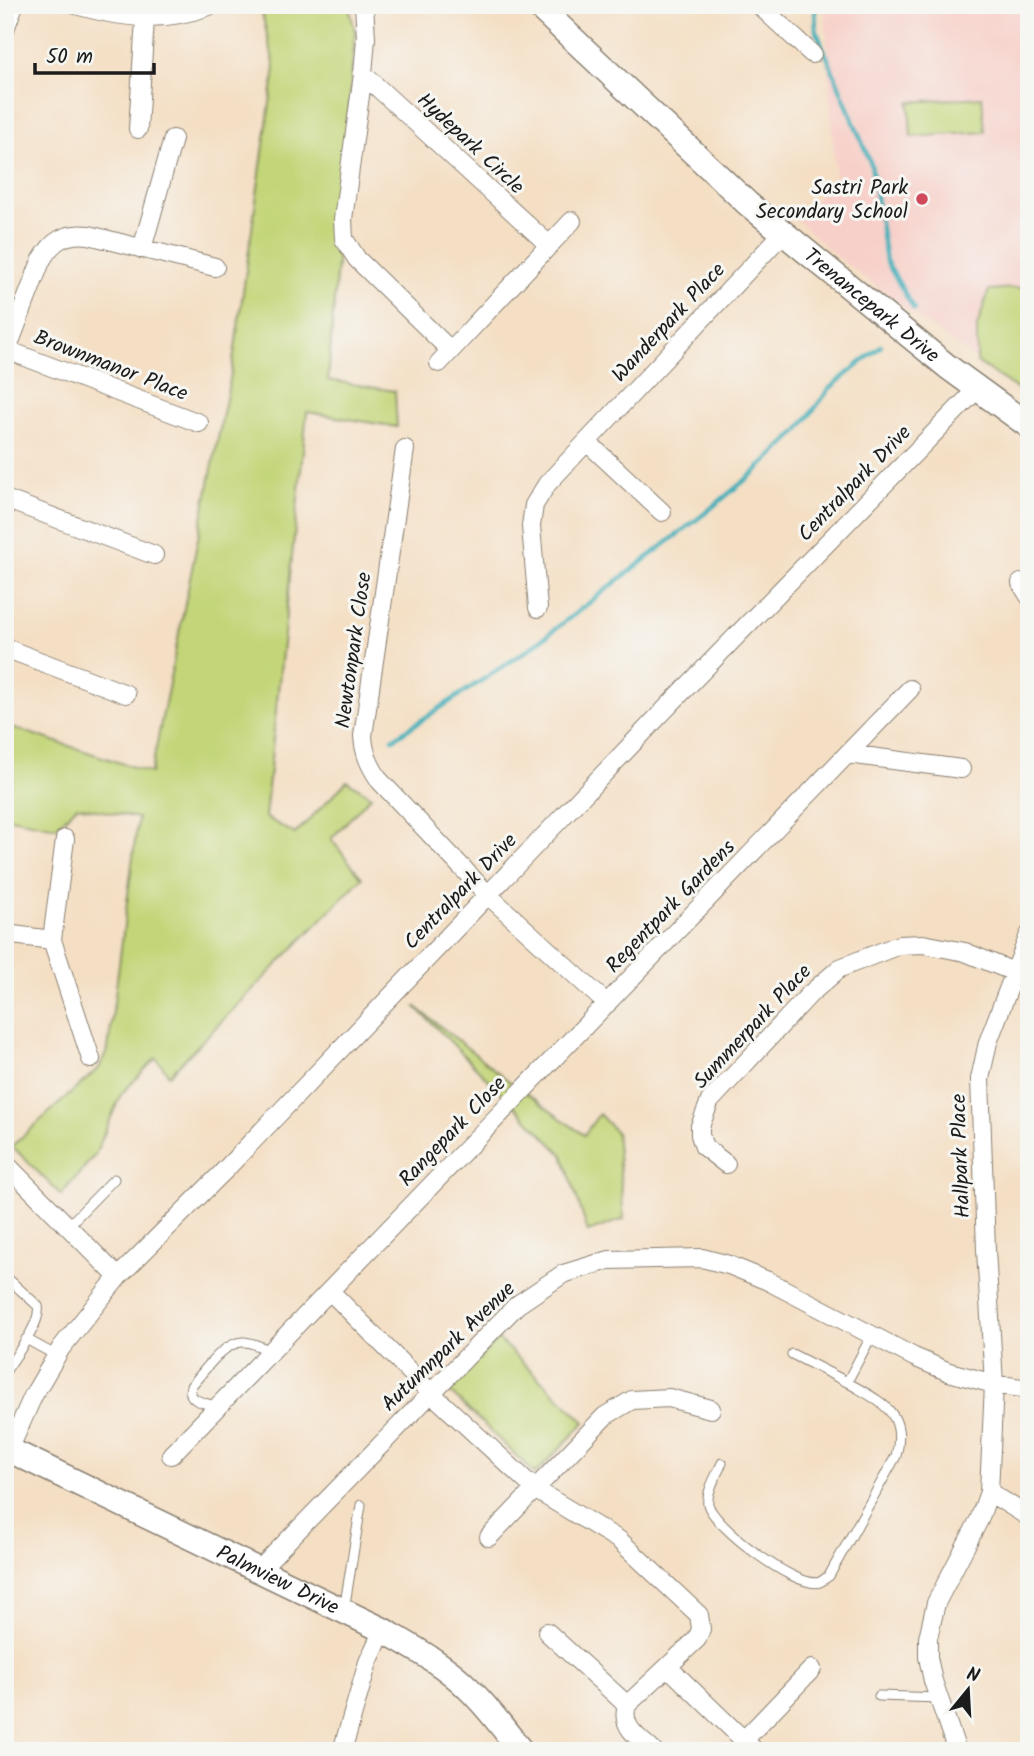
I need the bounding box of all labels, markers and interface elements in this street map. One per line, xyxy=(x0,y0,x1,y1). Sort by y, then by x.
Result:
scale bar xyxy=(35,32,154,76)
text: 50 m xyxy=(46,41,93,74)
street label: Hydepark Circle xyxy=(408,85,532,203)
place label: Sastri Park Secondary School xyxy=(756,172,908,229)
marker: Sastri Park Secondary School xyxy=(914,191,930,207)
street label: Trenancepark Drive xyxy=(796,240,947,372)
street label: Wanderpark Place xyxy=(604,255,734,391)
street label: Brownmanor Place xyxy=(28,322,193,411)
street label: Centralpark Drive xyxy=(790,417,920,550)
street label: Newtonpark Close xyxy=(327,569,382,730)
street label: Centralpark Drive xyxy=(396,825,526,958)
street label: Regentpark Gardens xyxy=(598,833,744,982)
street label: Summerpark Place xyxy=(686,956,821,1097)
street label: Rangepark Close xyxy=(391,1069,515,1195)
street label: Hallpark Place xyxy=(943,1093,980,1219)
street label: Autumnpark Avenue xyxy=(374,1274,524,1420)
street label: Palmview Drive xyxy=(210,1537,345,1625)
north arrow xyxy=(932,1654,1002,1724)
text: N xyxy=(962,1660,983,1692)

